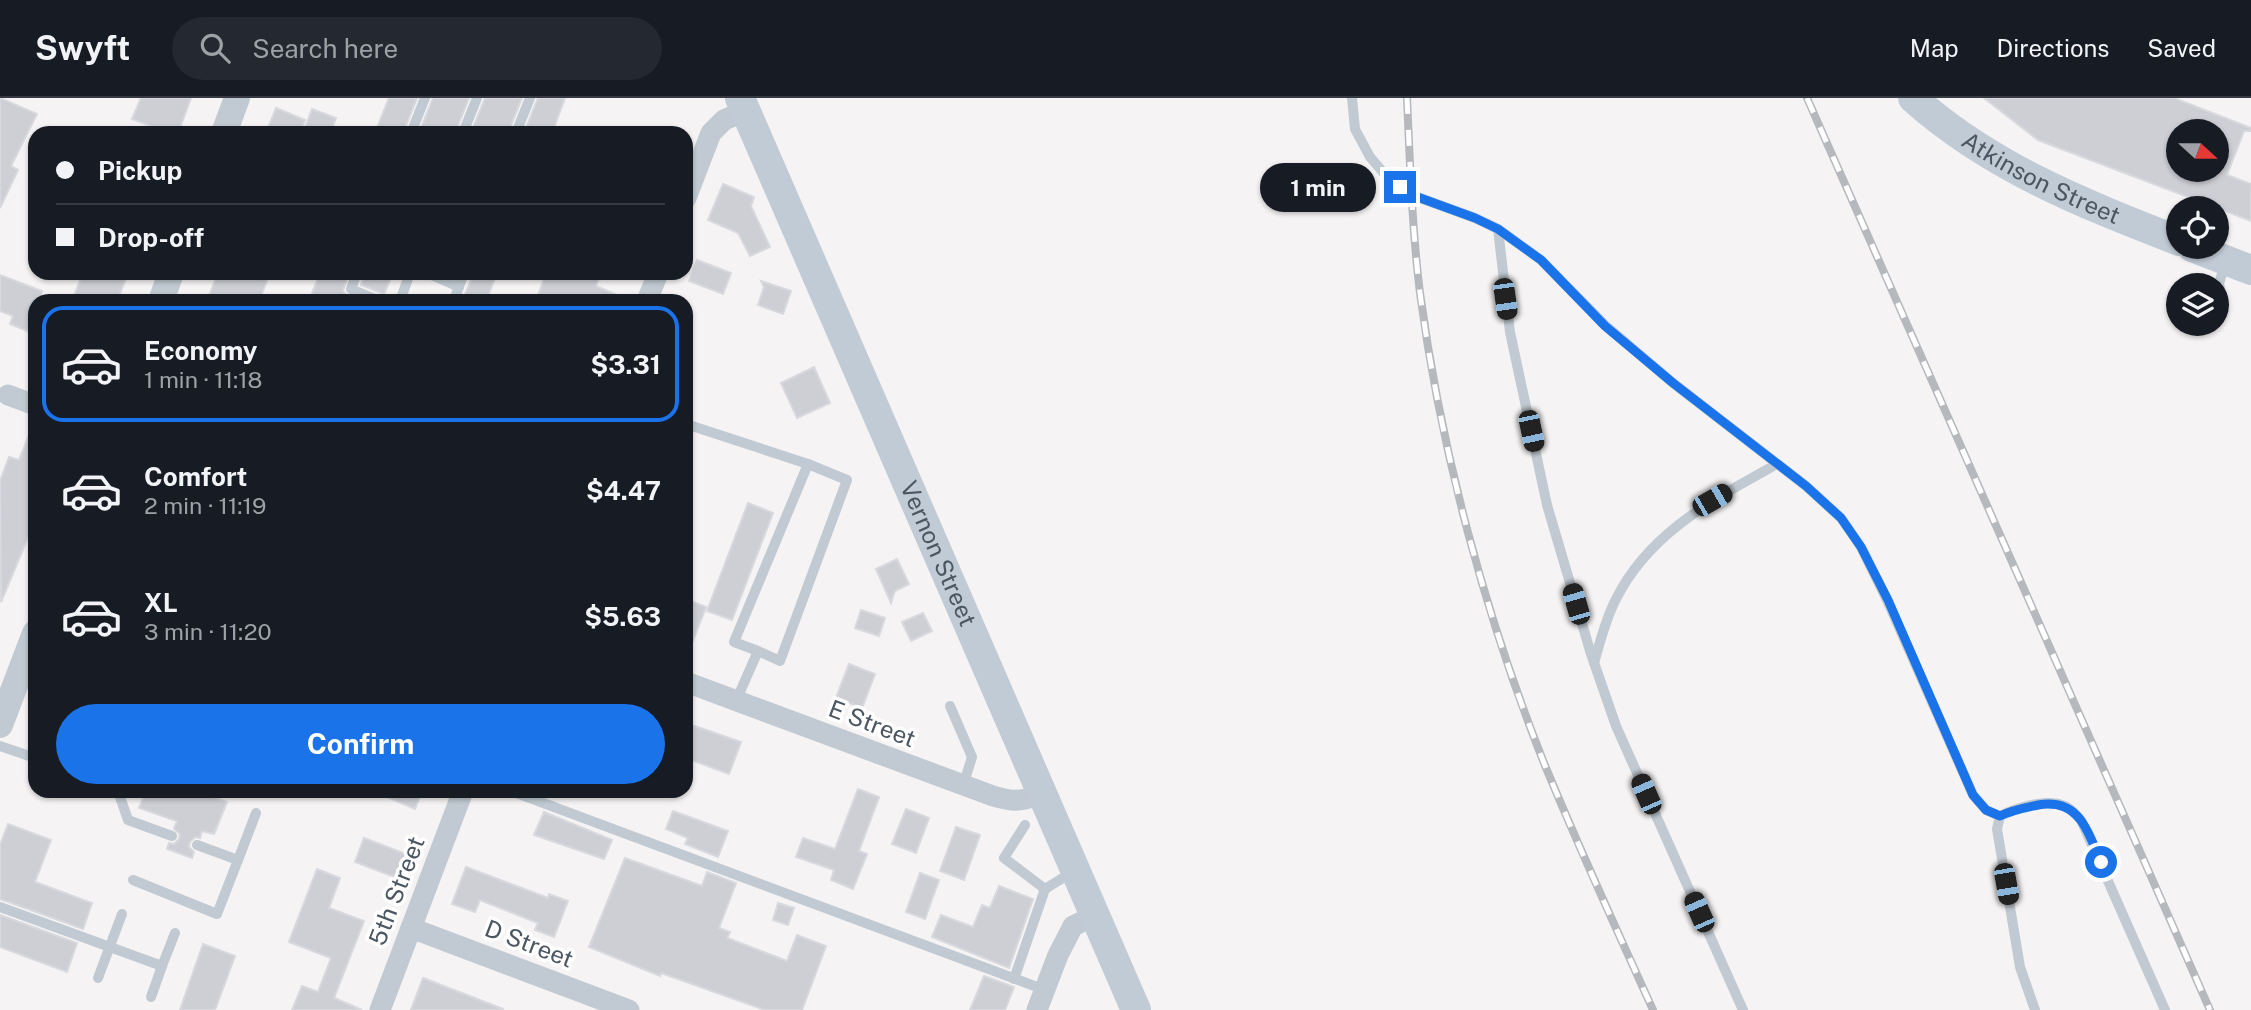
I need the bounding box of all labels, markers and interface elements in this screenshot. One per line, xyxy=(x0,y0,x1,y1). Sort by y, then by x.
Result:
search box xyxy=(172,17,662,80)
text: Swyft xyxy=(35,29,130,67)
icon: search xyxy=(196,29,234,67)
text: Search here xyxy=(252,33,398,64)
text: Map xyxy=(1910,34,1959,62)
text: Directions xyxy=(1997,34,2109,62)
text: Saved xyxy=(2147,34,2216,62)
north arrow xyxy=(2166,119,2230,182)
map controls xyxy=(2166,119,2229,336)
street label: Atkinson Street xyxy=(1957,125,2125,229)
text: Pickup xyxy=(98,155,182,186)
callout: 1 min xyxy=(1260,162,1376,212)
route end xyxy=(1384,171,1416,203)
text: 1 min xyxy=(1290,174,1346,201)
button: locate xyxy=(2166,196,2229,259)
text: Drop-off xyxy=(98,222,204,253)
button: layers xyxy=(2166,273,2229,336)
car xyxy=(1492,277,1519,321)
icon: car xyxy=(60,333,123,396)
text: Economy xyxy=(144,335,257,366)
text: $3.31 xyxy=(591,349,661,380)
text: 1 min · 11:18 xyxy=(144,366,262,393)
car xyxy=(1517,408,1546,454)
icon: car xyxy=(60,459,123,522)
text: Comfort xyxy=(144,461,247,492)
text: $4.47 xyxy=(586,475,661,506)
street label: Vernon Street xyxy=(895,477,983,630)
car xyxy=(1689,480,1736,520)
text: 2 min · 11:19 xyxy=(144,492,266,519)
car xyxy=(1561,581,1592,627)
icon: car xyxy=(60,585,123,648)
text: XL xyxy=(144,587,178,618)
text: $5.63 xyxy=(584,601,661,632)
text: 3 min · 11:20 xyxy=(144,618,272,645)
street label: E Street xyxy=(825,694,920,752)
button: Confirm xyxy=(56,704,665,784)
car xyxy=(1628,771,1665,817)
street label: 5th Street xyxy=(362,832,430,949)
route start xyxy=(2085,846,2117,878)
car xyxy=(1993,861,2020,907)
car xyxy=(1681,889,1718,935)
street label: D Street xyxy=(481,913,578,973)

